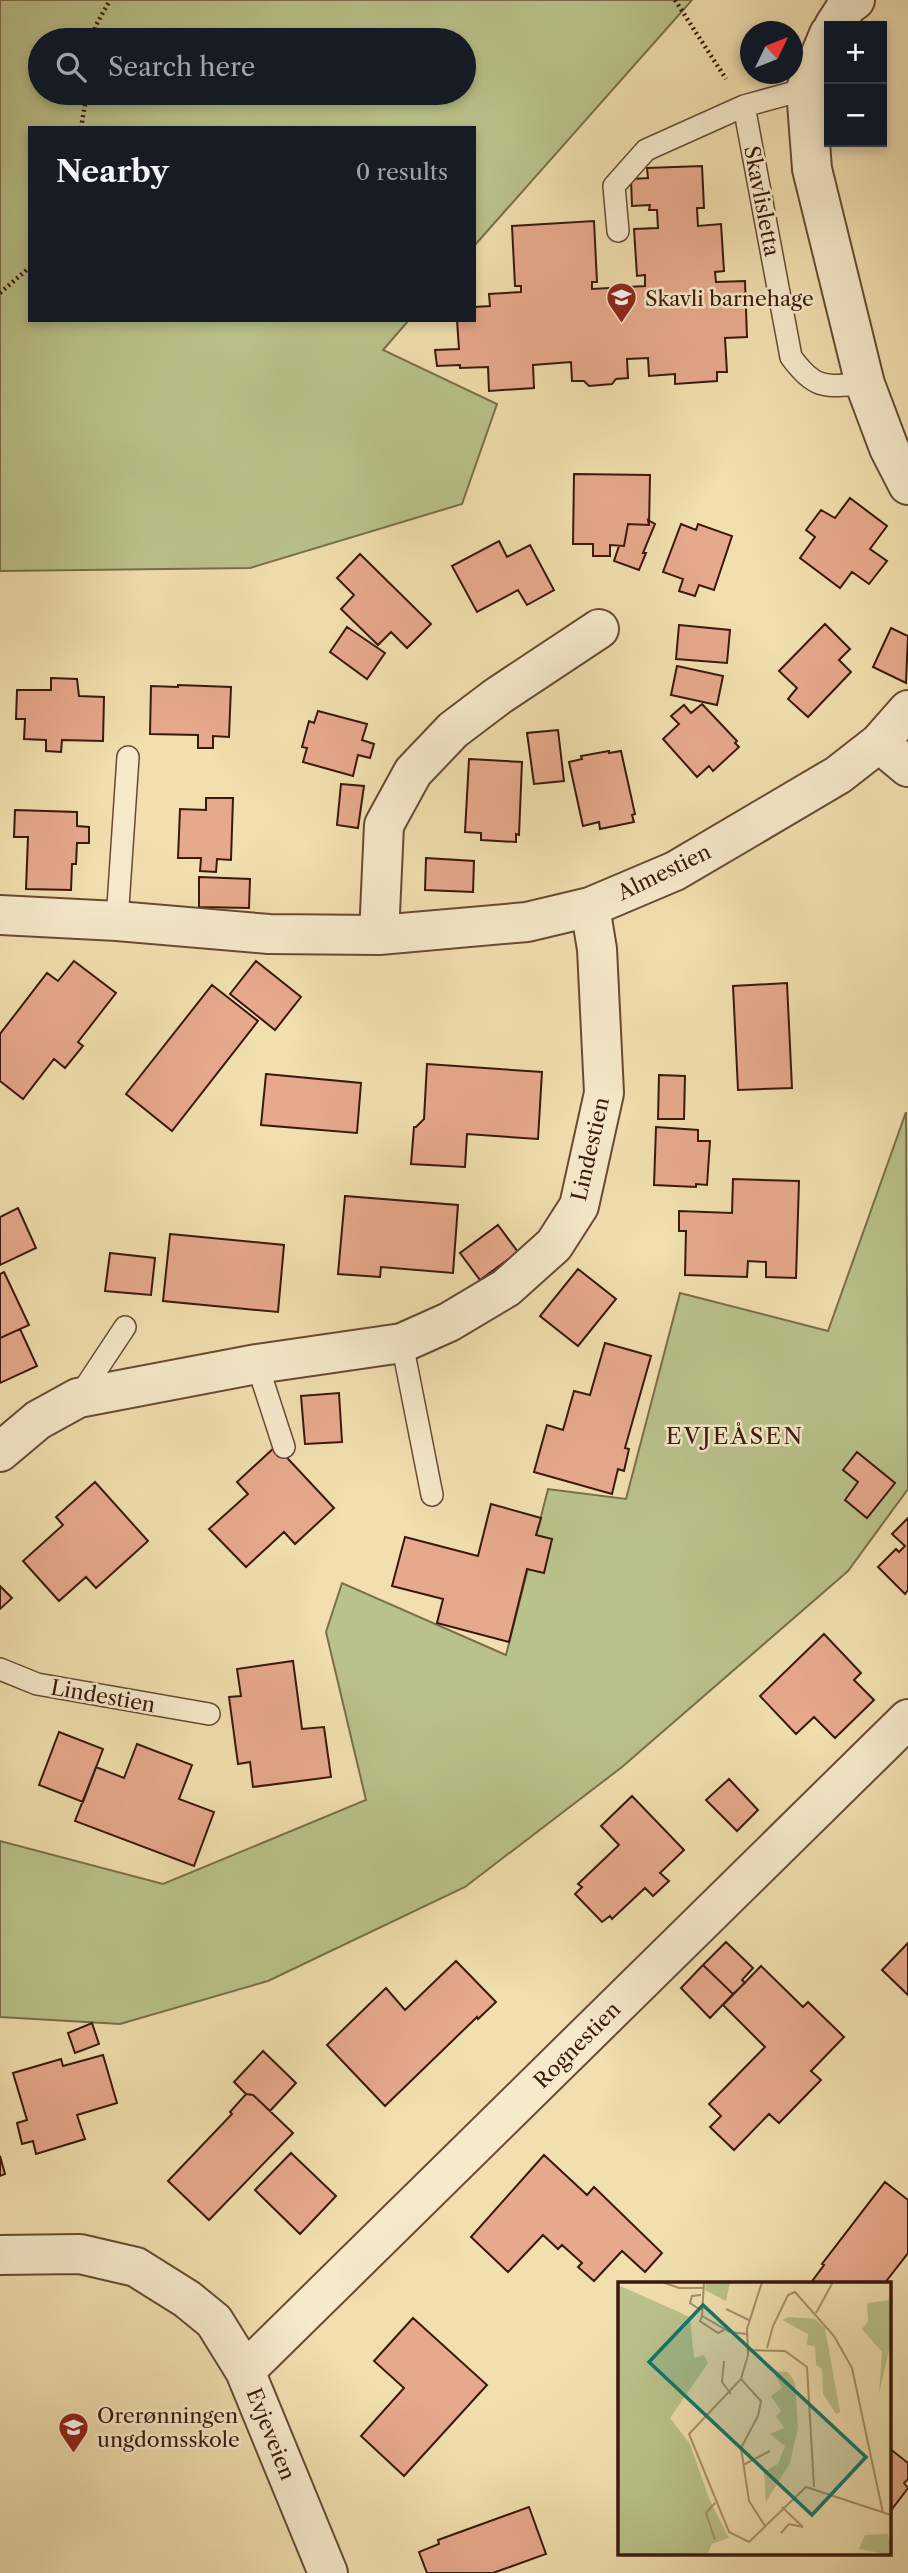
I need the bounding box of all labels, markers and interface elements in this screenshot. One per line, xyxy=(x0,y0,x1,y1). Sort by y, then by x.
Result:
north arrow xyxy=(740,21,803,84)
map controls xyxy=(824,21,887,147)
button: + xyxy=(824,21,887,84)
search box xyxy=(28,28,476,105)
icon: search xyxy=(52,48,90,86)
text: Search here xyxy=(108,51,255,83)
button: − xyxy=(824,84,887,147)
street label: Skavlisletta xyxy=(739,144,785,259)
text: Nearby xyxy=(56,153,169,190)
text: 0 results xyxy=(356,158,448,186)
school or university icon: Skavli barnehage xyxy=(605,281,639,325)
place label: Skavli barnehage xyxy=(645,286,814,311)
street label: Almestien xyxy=(612,839,715,906)
street label: Lindestien xyxy=(566,1095,614,1203)
district label: EVJEÅSEN xyxy=(666,1422,804,1450)
street label: Lindestien xyxy=(49,1675,157,1717)
street label: Rognestien xyxy=(529,1997,625,2093)
inset map xyxy=(618,2282,890,2556)
street label: Evjeveien xyxy=(241,2384,301,2484)
place label: Orerønningen ungdomsskole xyxy=(97,2403,240,2452)
school or university icon: Orerønningen ungdomsskole xyxy=(57,2410,91,2454)

